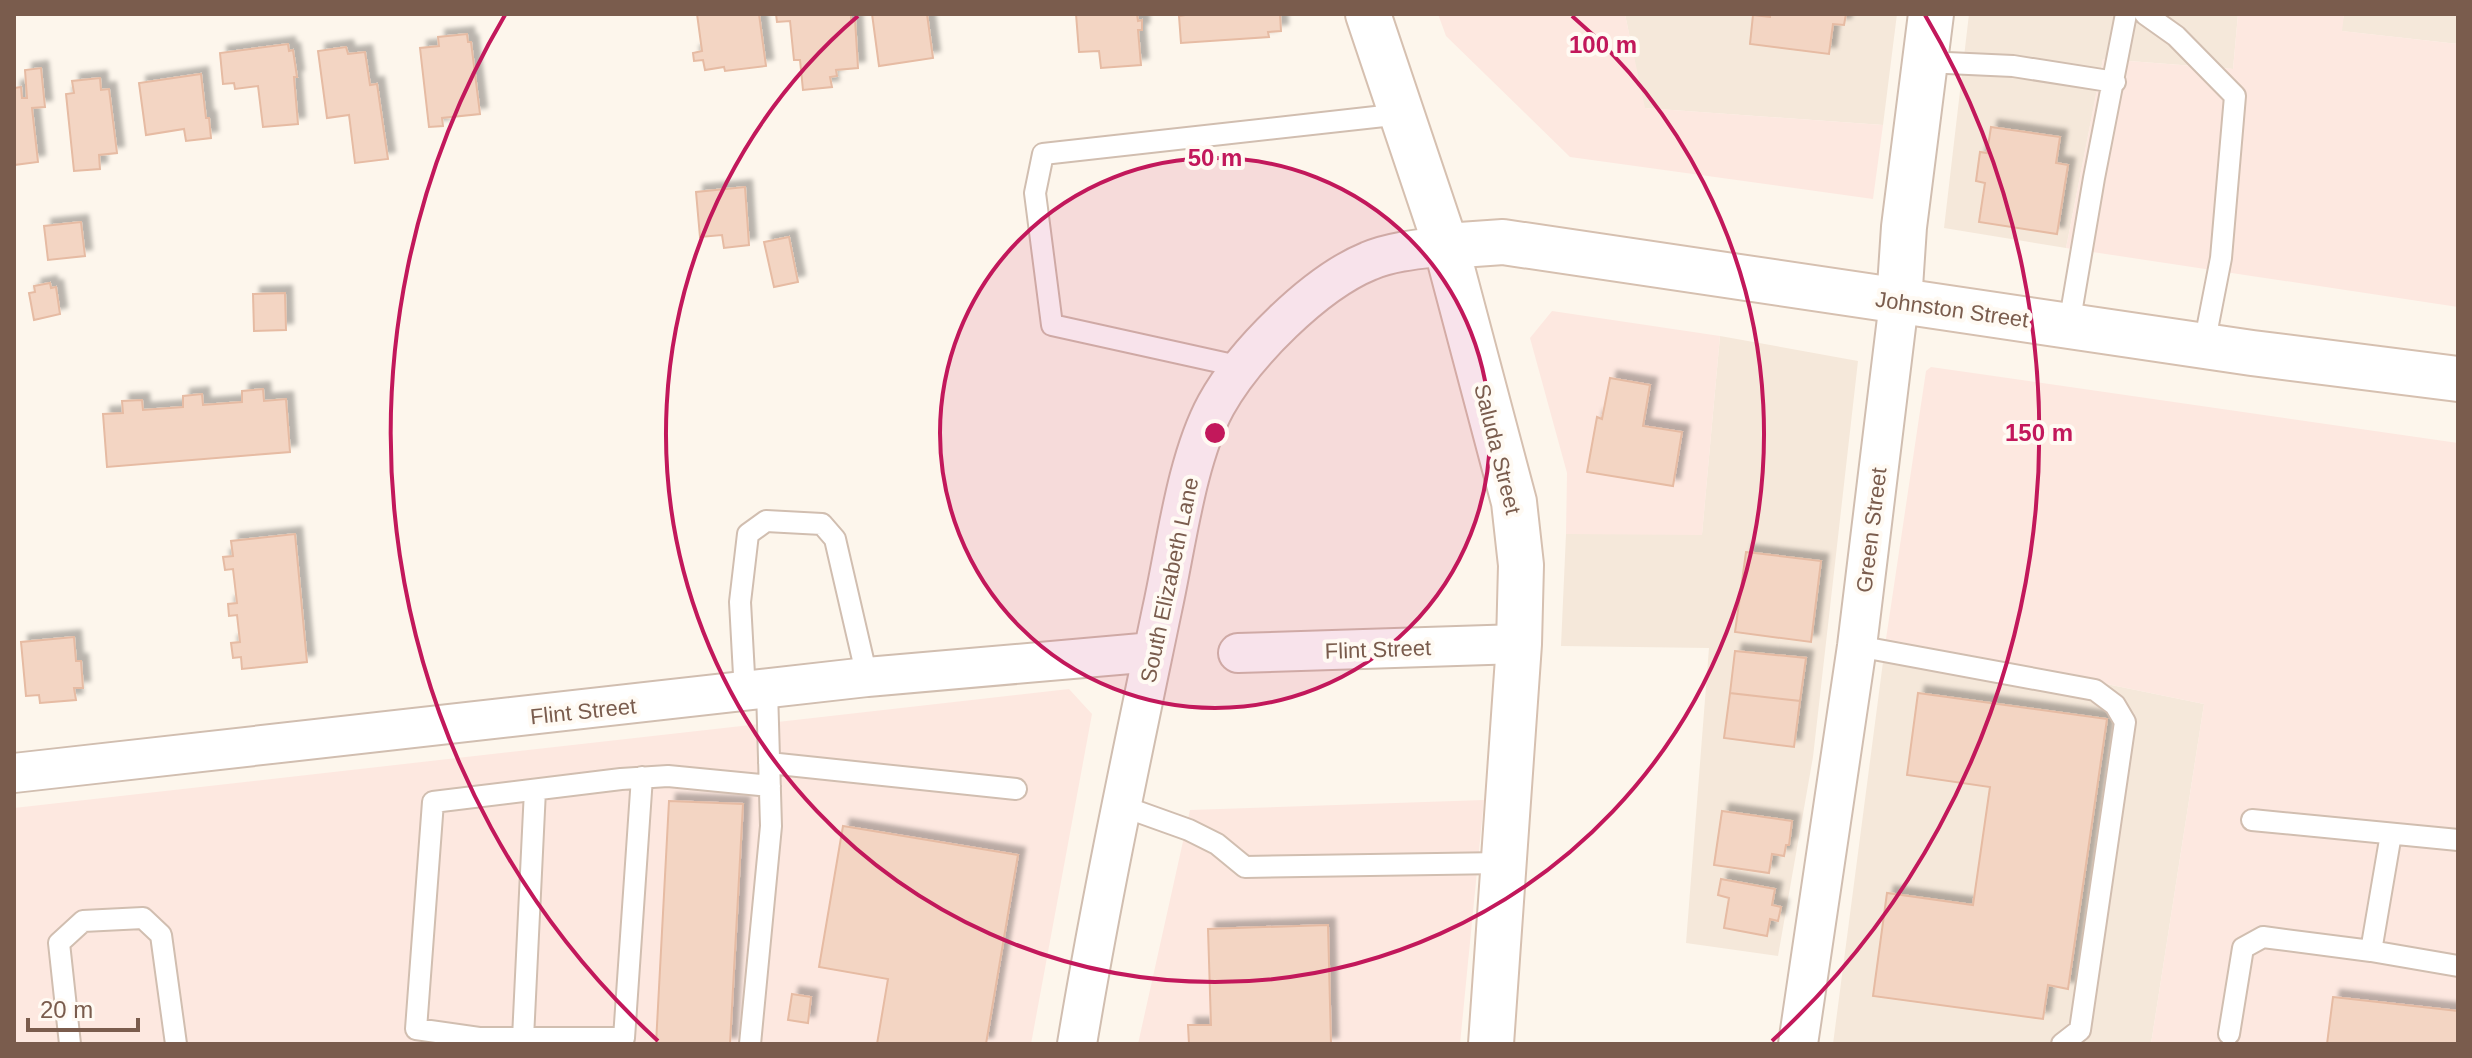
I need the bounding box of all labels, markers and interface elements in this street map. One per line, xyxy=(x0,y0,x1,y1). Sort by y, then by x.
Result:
text: 100 m xyxy=(1569,31,1637,58)
text: 50 m xyxy=(1188,144,1242,171)
street label: Johnston Street xyxy=(1874,286,2030,333)
street label: Saluda Street xyxy=(1469,381,1526,517)
centre of rings xyxy=(1201,419,1229,447)
text: 150 m xyxy=(2005,419,2073,446)
street label: Green Street xyxy=(1851,466,1892,594)
street label: South Elizabeth Lane xyxy=(1136,475,1203,685)
street label: Flint Street xyxy=(1324,635,1432,664)
street label: Flint Street xyxy=(529,694,637,729)
scale bar xyxy=(28,982,138,1032)
text: 20 m xyxy=(40,996,93,1023)

